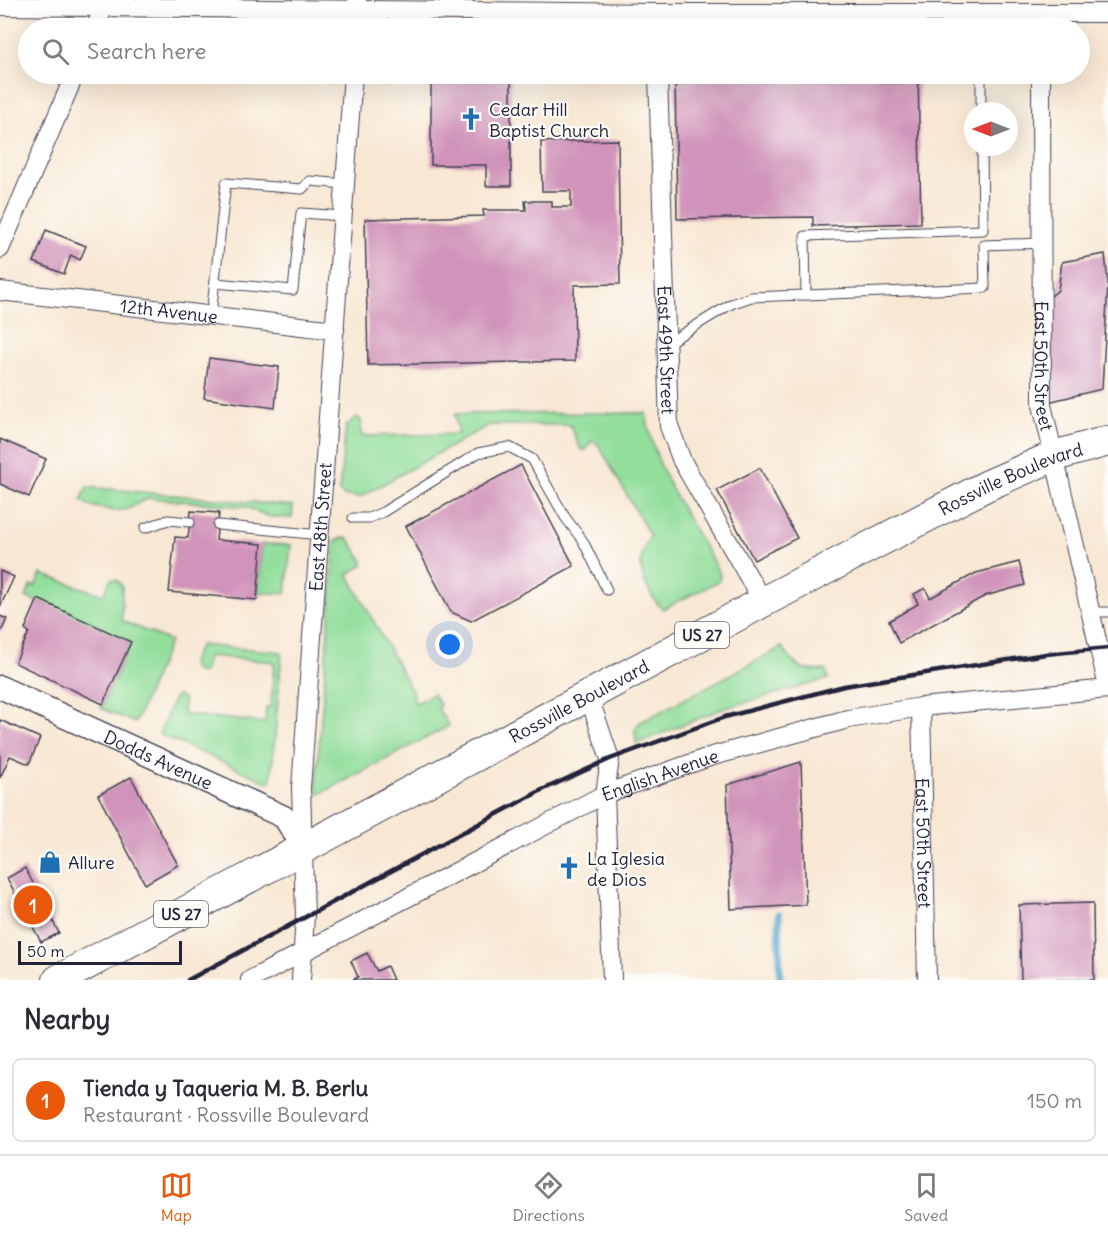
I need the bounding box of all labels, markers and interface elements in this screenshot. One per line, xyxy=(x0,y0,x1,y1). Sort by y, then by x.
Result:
search box xyxy=(18,18,1090,84)
icon: search xyxy=(39,35,72,68)
text: Search here xyxy=(87,37,206,65)
place label: Cedar Hill Baptist Church xyxy=(489,98,609,142)
north arrow xyxy=(964,102,1018,156)
church icon: Cedar Hill Baptist Church xyxy=(458,106,484,132)
street label: East 49th Street xyxy=(653,285,680,415)
street label: 12th Avenue xyxy=(119,294,219,328)
street label: East 50th Street xyxy=(1030,301,1059,433)
street label: Rossville Boulevard xyxy=(934,437,1086,520)
street label: East 48th Street xyxy=(304,462,336,592)
road number: US 27 xyxy=(675,622,729,648)
your location xyxy=(435,630,464,659)
street label: Rossville Boulevard xyxy=(505,654,653,748)
street label: Dodds Avenue xyxy=(100,725,216,794)
street label: English Avenue xyxy=(598,744,721,806)
street label: East 50th Street xyxy=(911,778,937,908)
place label: La Iglesia de Dios xyxy=(587,847,665,891)
shop icon: Allure xyxy=(37,849,63,875)
place label: Allure xyxy=(68,851,115,874)
church icon: La Iglesia de Dios xyxy=(556,855,582,881)
pin: 1 xyxy=(14,882,52,928)
road number: US 27 xyxy=(154,901,208,927)
scale bar xyxy=(18,938,182,966)
text: 50 m xyxy=(27,941,65,961)
text: Nearby xyxy=(24,1003,110,1036)
text: Tienda y Taqueria M. B. Berlu xyxy=(83,1074,368,1102)
text: 1 xyxy=(42,1088,49,1113)
text: 150 m xyxy=(1027,1088,1082,1113)
text: Restaurant · Rossville Boulevard xyxy=(83,1102,369,1127)
tab: Map xyxy=(160,1169,193,1225)
tab: Directions xyxy=(512,1169,585,1225)
tab: Saved xyxy=(904,1169,948,1225)

